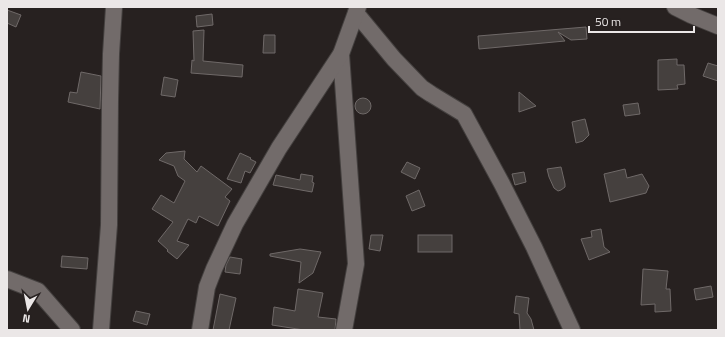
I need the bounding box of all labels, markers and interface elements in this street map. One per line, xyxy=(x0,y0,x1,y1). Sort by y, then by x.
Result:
scale bar xyxy=(589,8,694,34)
text: 50 m xyxy=(595,12,621,31)
north arrow xyxy=(8,289,48,329)
text: N xyxy=(21,310,31,327)

